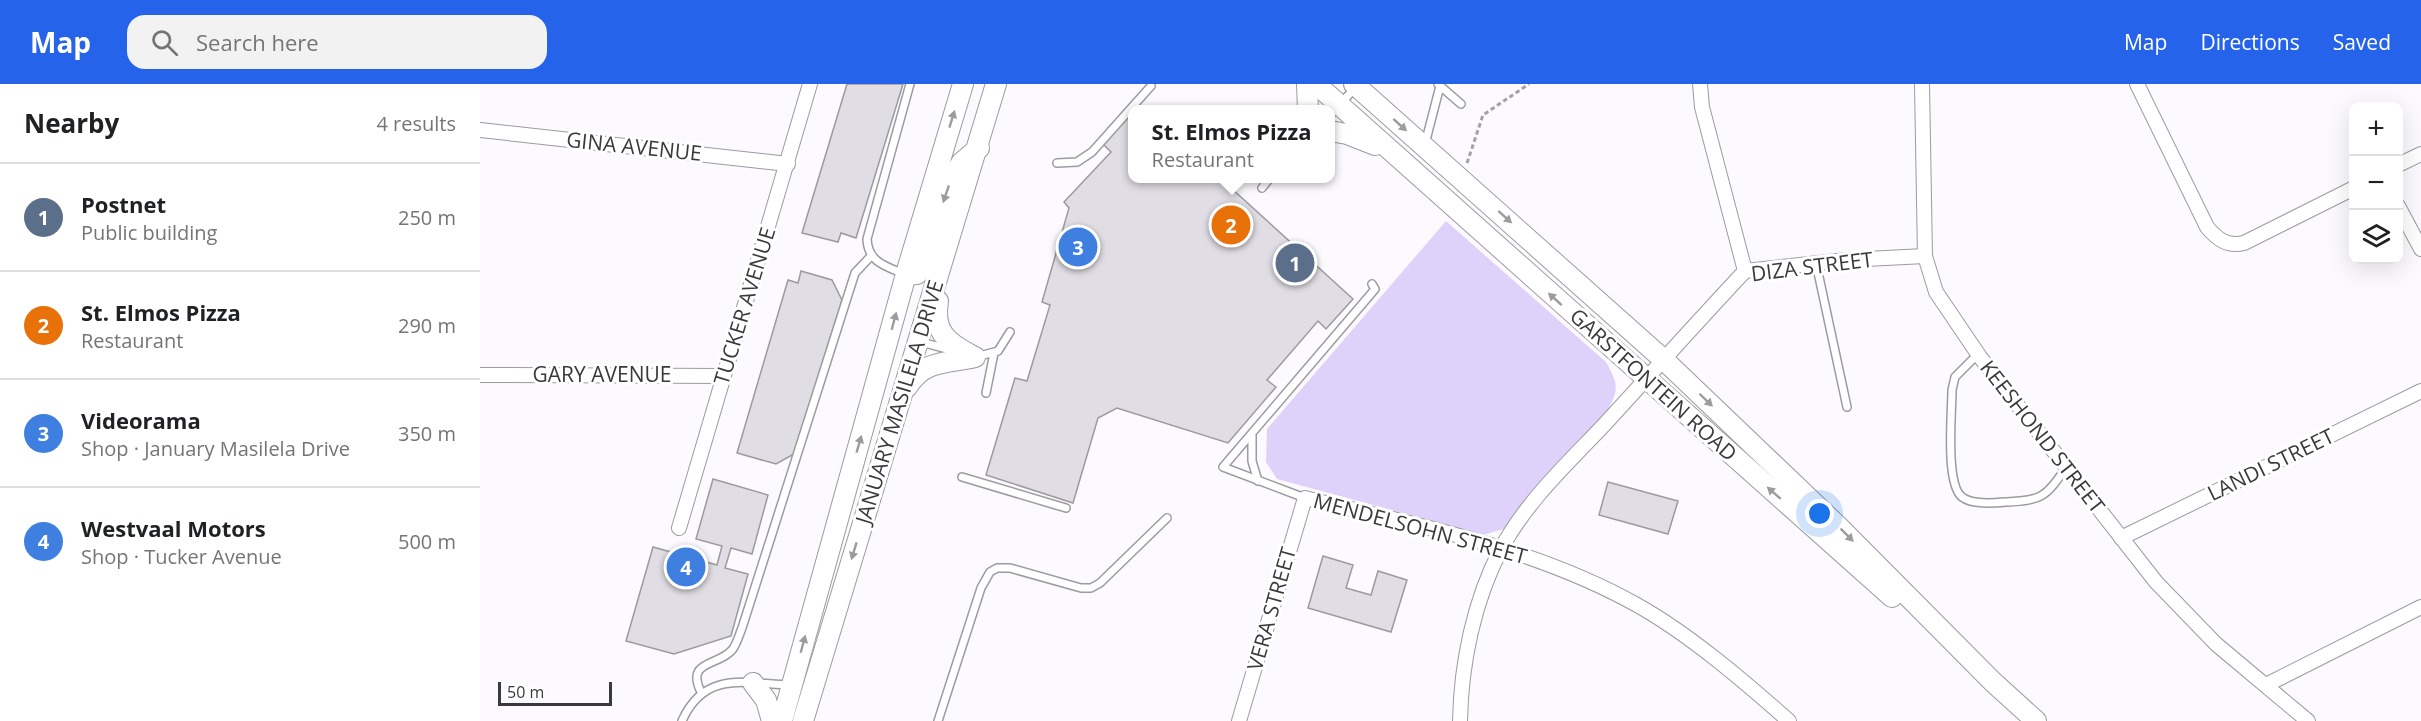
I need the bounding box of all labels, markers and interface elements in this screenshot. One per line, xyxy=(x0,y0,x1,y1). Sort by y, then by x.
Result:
search box xyxy=(127,15,547,69)
text: Map xyxy=(30,23,91,61)
icon: search xyxy=(148,26,181,59)
text: Search here xyxy=(196,27,319,57)
text: Map xyxy=(2124,28,2167,56)
text: Directions xyxy=(2200,28,2300,56)
text: Saved xyxy=(2333,28,2391,56)
map controls xyxy=(2349,102,2403,264)
button: + xyxy=(2349,102,2403,156)
text: Nearby xyxy=(24,105,119,141)
popup xyxy=(1128,105,1335,183)
text: 4 results xyxy=(376,110,456,137)
one-way arrow xyxy=(948,110,957,128)
text: St. Elmos Pizza xyxy=(1152,116,1311,146)
one-way arrow xyxy=(1392,118,1407,131)
street label: GINA AVENUE xyxy=(565,125,703,167)
text: Restaurant xyxy=(1152,146,1254,173)
button: − xyxy=(2349,156,2403,210)
one-way arrow xyxy=(941,185,951,203)
text: Postnet xyxy=(81,189,166,219)
pin: 2 xyxy=(1212,202,1251,248)
text: 1 xyxy=(38,204,49,231)
text: 250 m xyxy=(398,204,456,231)
one-way arrow xyxy=(1497,210,1512,223)
button: layers xyxy=(2349,210,2403,264)
text: Public building xyxy=(81,219,217,246)
street label: TUCKER AVENUE xyxy=(707,224,781,388)
pin: 3 xyxy=(1058,224,1098,270)
pin: 1 xyxy=(1276,240,1314,285)
street label: DIZA STREET xyxy=(1749,245,1875,287)
street label: JANUARY MASILELA DRIVE xyxy=(848,276,950,529)
one-way arrow xyxy=(1548,293,1563,306)
text: St. Elmos Pizza xyxy=(81,297,241,327)
street label: GARSTFONTEIN ROAD xyxy=(1564,302,1743,467)
text: 2 xyxy=(38,312,49,339)
text: 290 m xyxy=(398,312,456,339)
one-way arrow xyxy=(889,312,899,330)
text: Restaurant xyxy=(81,327,183,354)
street label: KEESHOND STREET xyxy=(1974,354,2112,519)
street label: GARY AVENUE xyxy=(533,360,671,388)
one-way arrow xyxy=(1698,393,1712,407)
text: Videorama xyxy=(81,405,201,435)
text: 3 xyxy=(38,420,49,447)
text: 350 m xyxy=(398,420,456,447)
street label: LANDI STREET xyxy=(2203,421,2339,507)
text: Shop · January Masilela Drive xyxy=(81,435,350,462)
one-way arrow xyxy=(855,435,864,453)
street label: MENDELSOHN STREET xyxy=(1310,486,1530,570)
one-way arrow xyxy=(1767,487,1782,500)
your location xyxy=(1805,499,1834,528)
text: Westvaal Motors xyxy=(81,513,266,543)
text: 4 xyxy=(38,528,49,555)
text: 500 m xyxy=(398,528,456,555)
one-way arrow xyxy=(1839,528,1854,542)
one-way arrow xyxy=(849,542,858,560)
text: Shop · Tucker Avenue xyxy=(81,543,282,570)
street label: VERA STREET xyxy=(1240,543,1302,674)
pin: 4 xyxy=(666,544,706,590)
one-way arrow xyxy=(799,635,808,653)
scale bar xyxy=(498,679,612,706)
text: 50 m xyxy=(507,681,544,703)

